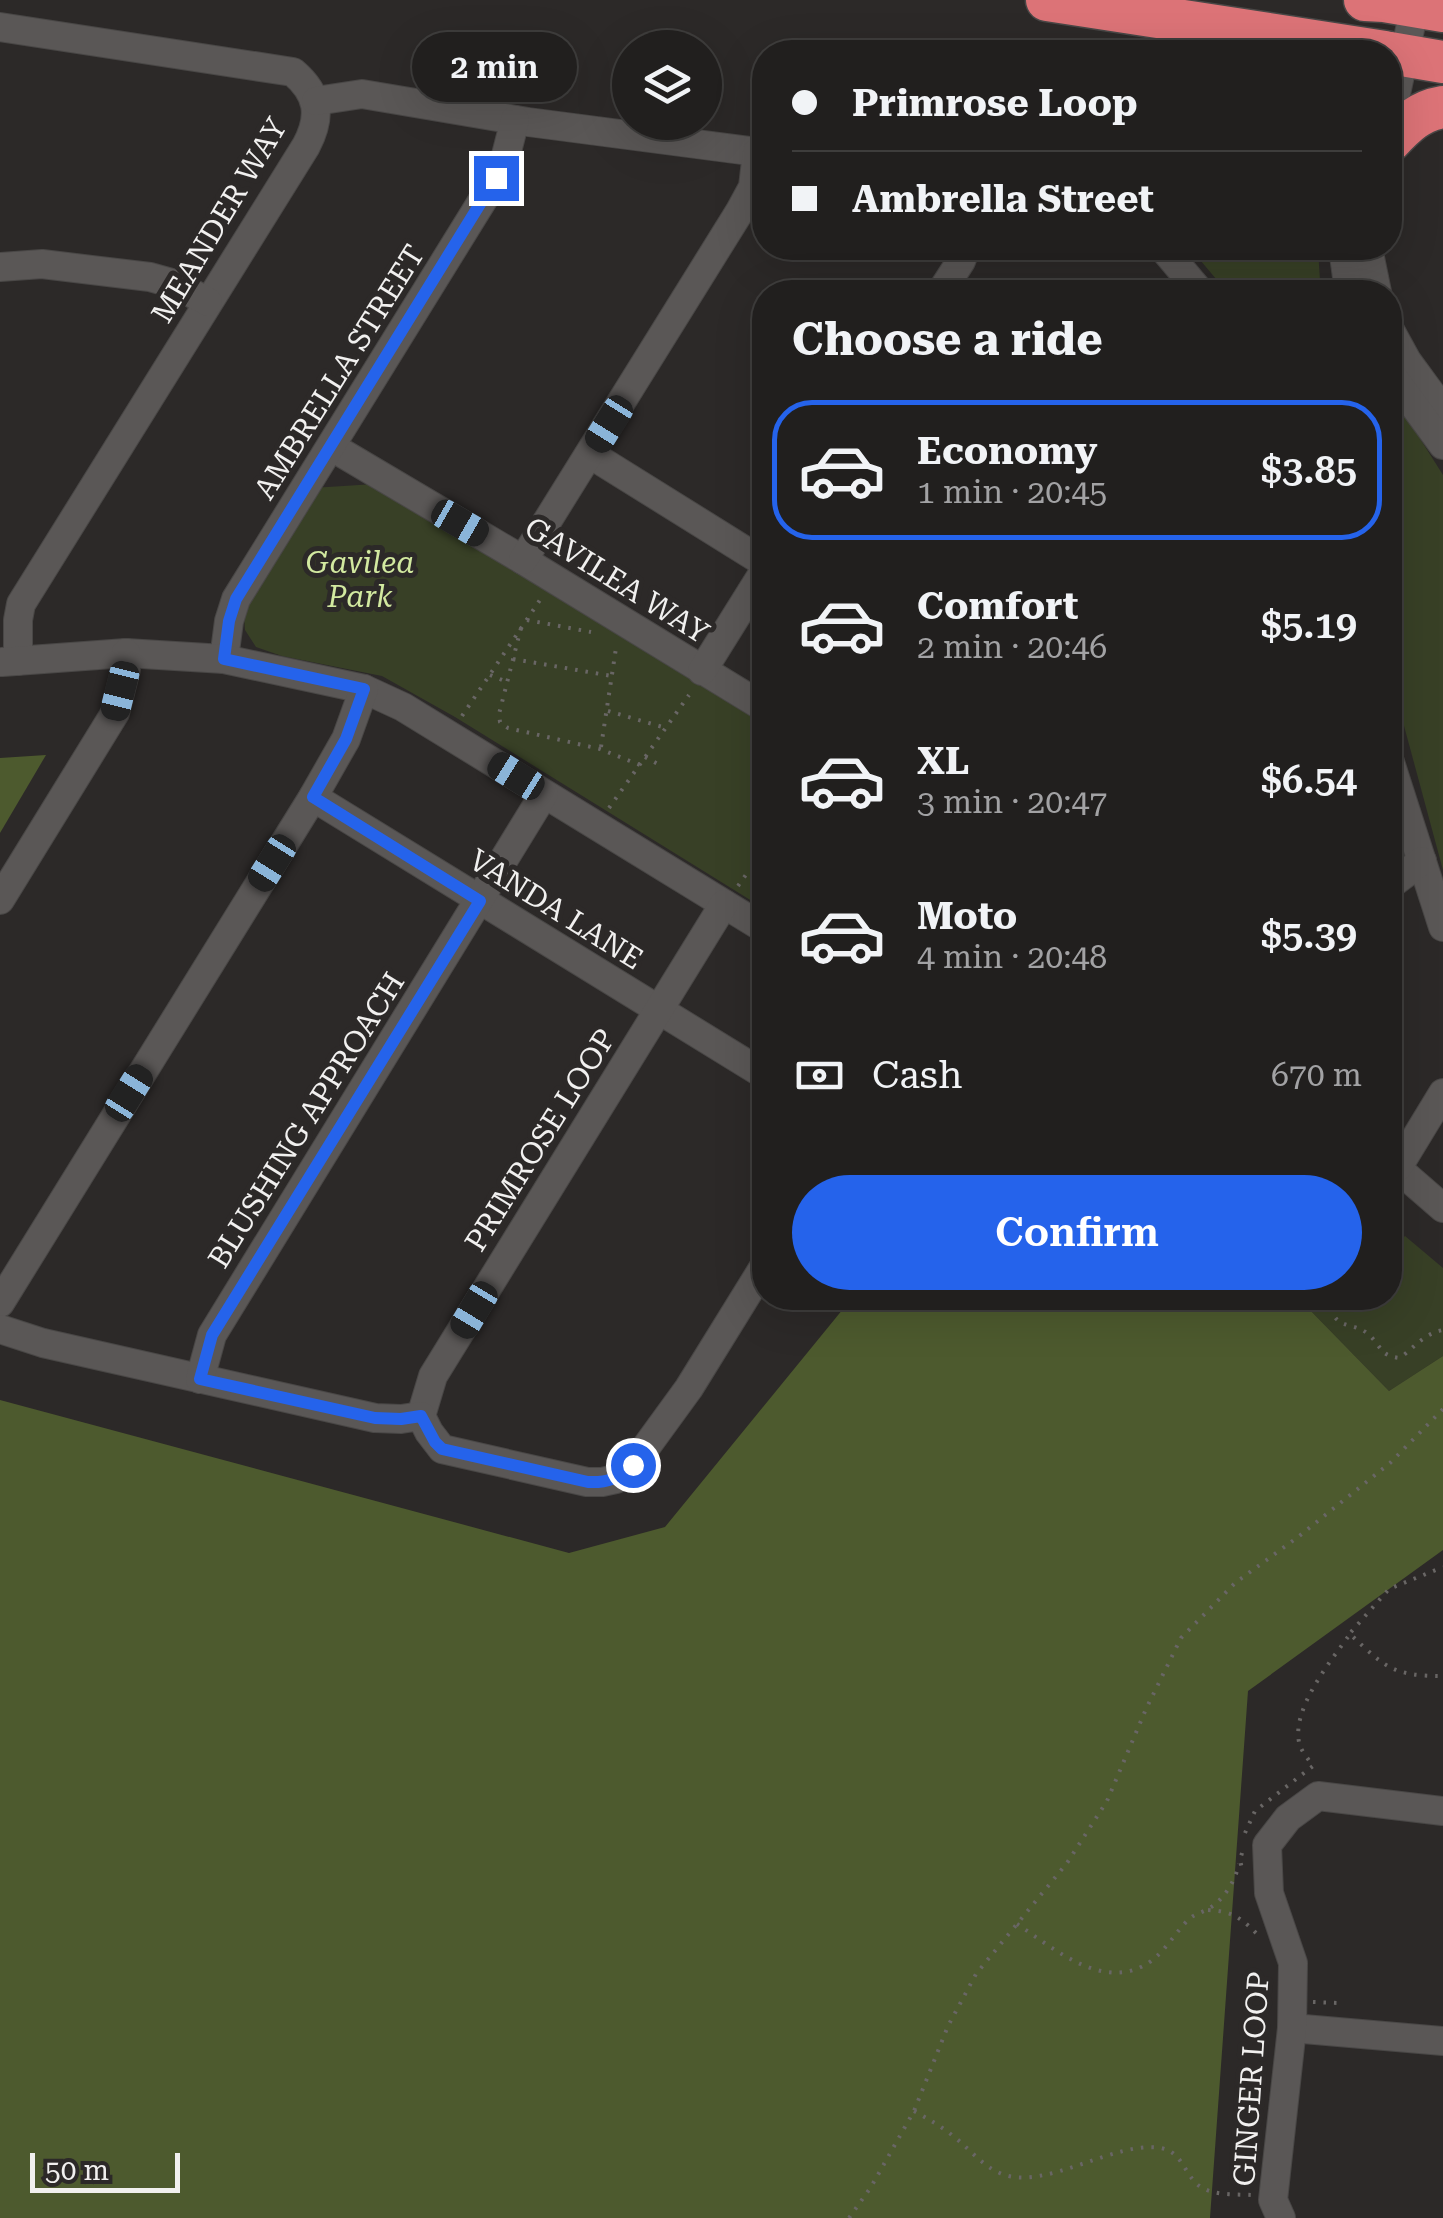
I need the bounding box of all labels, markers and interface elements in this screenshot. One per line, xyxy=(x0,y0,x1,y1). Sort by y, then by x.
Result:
map controls xyxy=(612,30,722,140)
button: layers xyxy=(612,30,722,140)
callout: 2 min xyxy=(414,33,578,103)
text: 2 min xyxy=(450,48,539,86)
text: Primrose Loop xyxy=(852,81,1138,125)
street label: MEANDER WAY xyxy=(144,111,294,329)
route end xyxy=(474,156,519,201)
text: Ambrella Street xyxy=(852,177,1154,221)
street label: AMBRELLA STREET xyxy=(247,239,431,505)
text: Choose a ride xyxy=(792,313,1103,366)
car xyxy=(580,391,638,457)
icon: car xyxy=(797,425,887,515)
text: Economy xyxy=(917,429,1097,473)
text: $3.85 xyxy=(1261,448,1357,492)
text: 1 min · 20:45 xyxy=(917,473,1107,511)
car xyxy=(427,495,493,551)
street label: GAVILEA WAY xyxy=(519,509,716,651)
park label: Gavilea Park xyxy=(306,545,414,614)
icon: car xyxy=(797,580,887,670)
text: Comfort xyxy=(917,584,1078,628)
text: $5.19 xyxy=(1261,603,1357,647)
text: 2 min · 20:46 xyxy=(917,628,1107,666)
car xyxy=(98,658,142,724)
icon: car xyxy=(797,735,887,825)
text: XL xyxy=(917,739,969,783)
car xyxy=(483,747,549,805)
text: $6.54 xyxy=(1261,758,1357,802)
text: 3 min · 20:47 xyxy=(917,783,1107,821)
car xyxy=(243,830,301,896)
street label: VANDA LANE xyxy=(463,842,649,976)
icon: car xyxy=(797,890,887,980)
text: Moto xyxy=(917,894,1017,938)
text: $5.39 xyxy=(1261,913,1357,957)
text: 4 min · 20:48 xyxy=(917,938,1107,976)
street label: BLUSHING APPROACH xyxy=(201,966,411,1274)
street label: PRIMROSE LOOP xyxy=(458,1022,622,1258)
icon: cash xyxy=(792,1048,847,1103)
text: Cash xyxy=(872,1053,962,1097)
text: 670 m xyxy=(1271,1056,1362,1094)
car xyxy=(100,1060,158,1126)
button: Confirm xyxy=(792,1175,1362,1290)
car xyxy=(446,1277,502,1343)
route start xyxy=(611,1443,656,1488)
street label: GINGER LOOP xyxy=(1226,1971,1276,2187)
scale bar xyxy=(30,2148,180,2192)
text: 50 m xyxy=(45,2154,109,2187)

